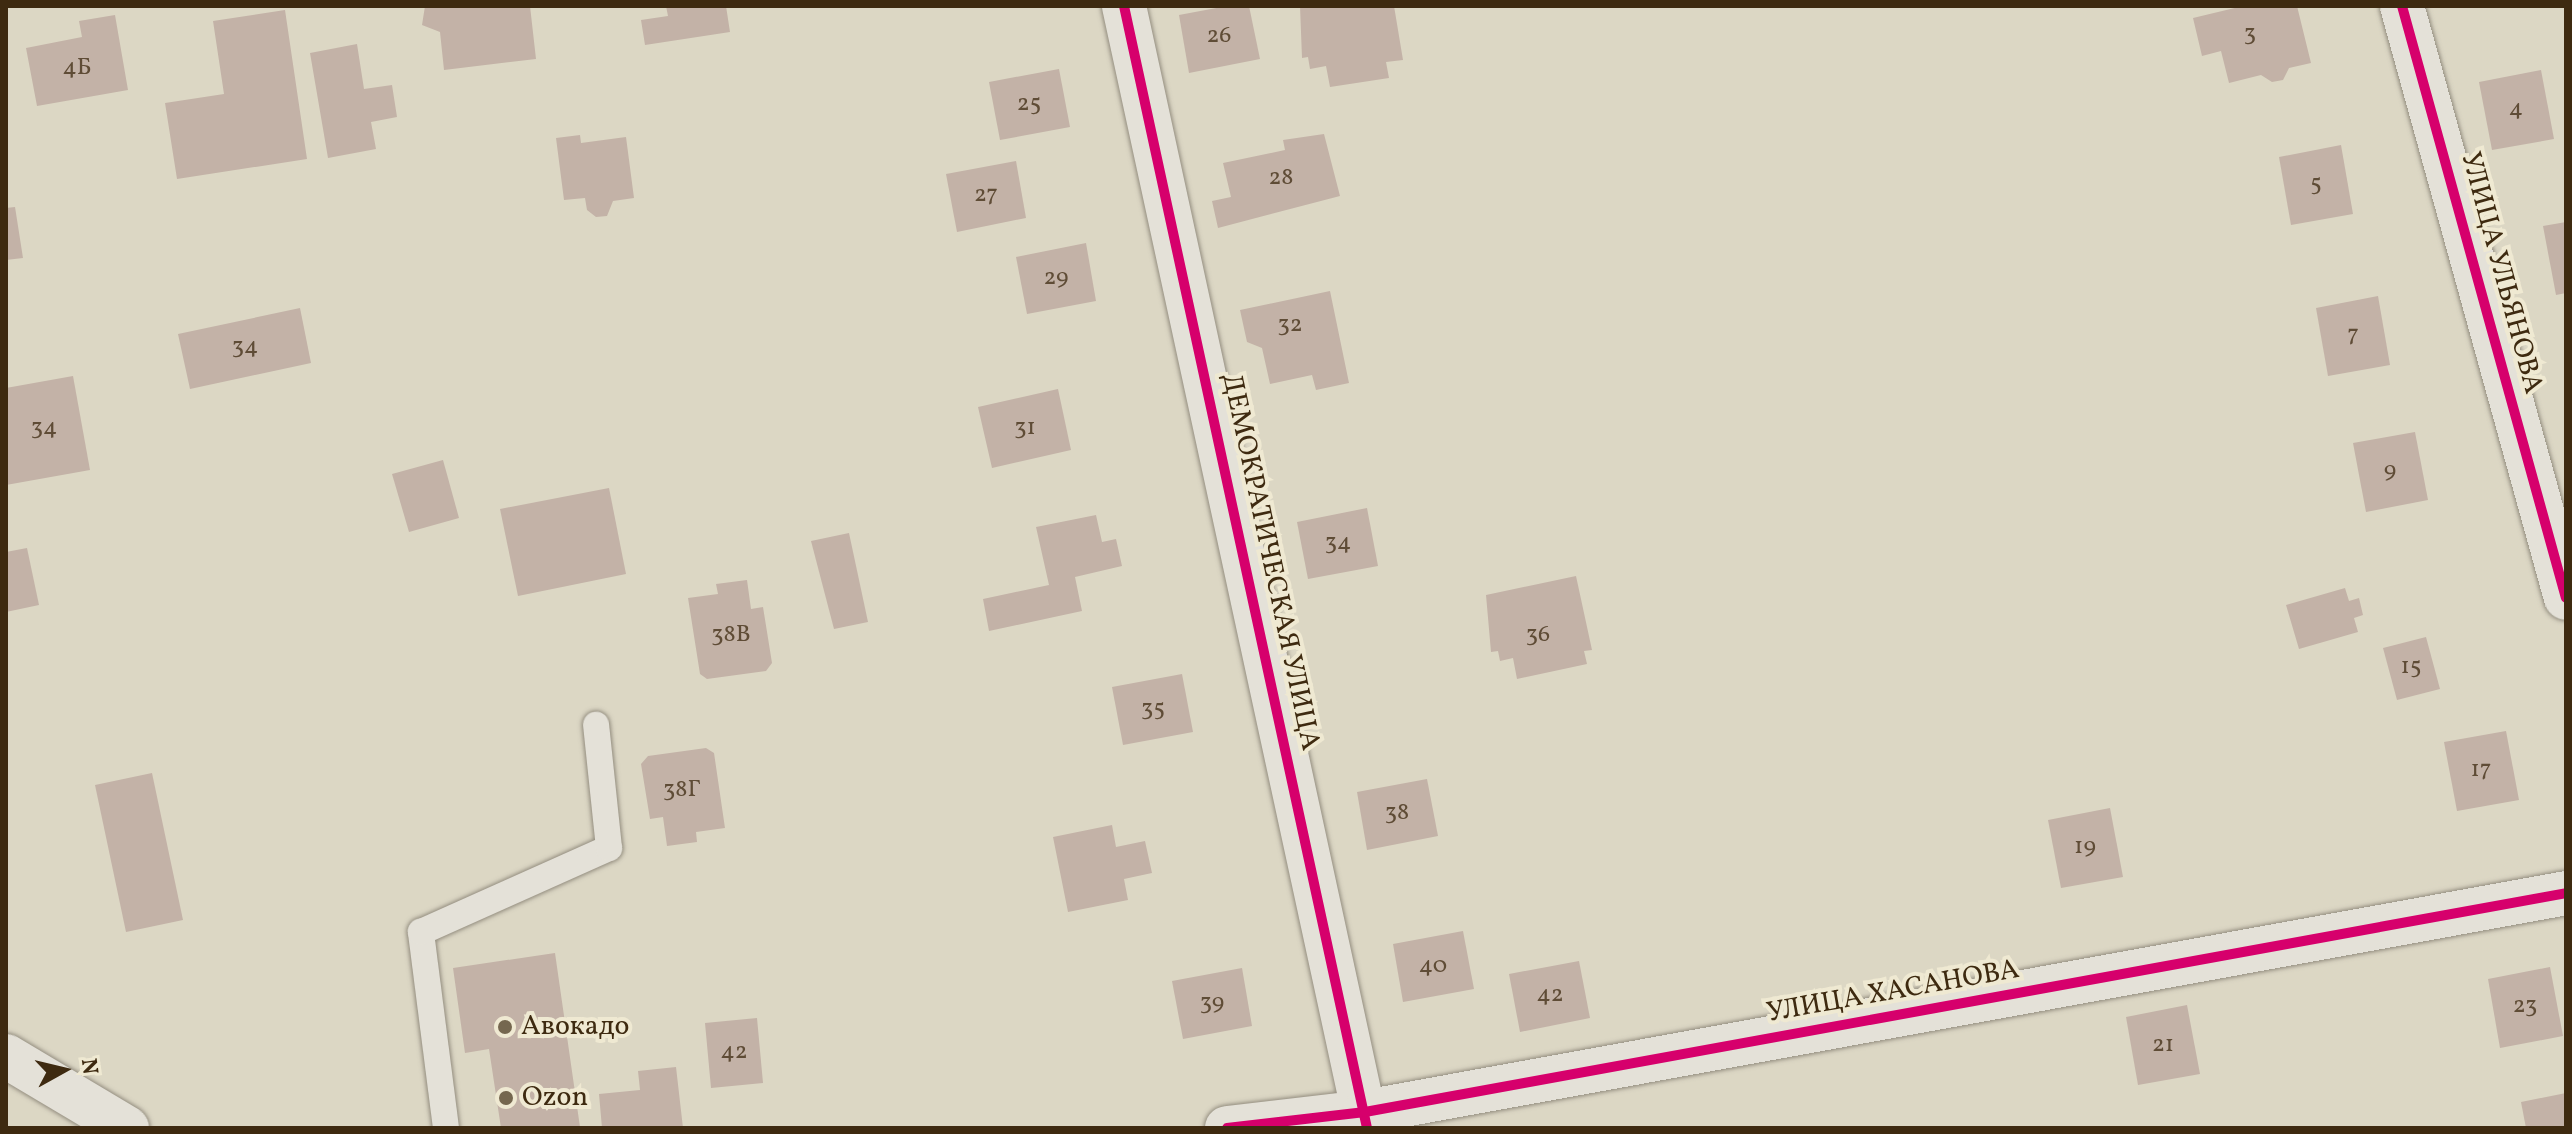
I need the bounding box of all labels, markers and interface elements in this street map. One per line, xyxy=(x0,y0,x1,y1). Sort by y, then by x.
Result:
house number: 3 xyxy=(2244,21,2256,49)
house number: 26 xyxy=(1206,23,1232,51)
house number: 4Б xyxy=(62,55,92,83)
house number: 25 xyxy=(1017,91,1041,119)
house number: 4 xyxy=(2509,96,2523,124)
street label: УЛИЦА УЛЬЯНОВА xyxy=(2453,148,2549,398)
house number: 28 xyxy=(1268,165,1294,193)
house number: 5 xyxy=(2310,171,2322,199)
house number: 27 xyxy=(974,182,998,210)
house number: 29 xyxy=(1043,265,1069,293)
house number: 32 xyxy=(1277,312,1303,340)
house number: 7 xyxy=(2347,322,2359,350)
house number: 34 xyxy=(232,334,258,362)
street label: ДЕМОКРАТИЧЕСКАЯ УЛИЦА xyxy=(1214,370,1326,754)
house number: 34 xyxy=(31,415,57,443)
house number: 31 xyxy=(1014,415,1036,443)
house number: 9 xyxy=(2384,458,2396,486)
house number: 34 xyxy=(1325,530,1351,558)
house number: 38В xyxy=(711,622,751,650)
house number: 36 xyxy=(1526,622,1550,650)
house number: 15 xyxy=(2401,654,2421,682)
house number: 35 xyxy=(1141,696,1165,724)
house number: 17 xyxy=(2471,757,2491,785)
house number: 38Г xyxy=(663,777,701,805)
house number: 38 xyxy=(1385,800,1409,828)
house number: 19 xyxy=(2074,834,2096,862)
house number: 40 xyxy=(1419,953,1447,981)
street label: УЛИЦА ХАСАНОВА xyxy=(1764,953,2022,1031)
house number: 42 xyxy=(1536,982,1564,1010)
house number: 39 xyxy=(1200,990,1224,1018)
house number: 23 xyxy=(2513,993,2537,1021)
place label: Авокадо xyxy=(521,1010,629,1044)
marker: Авокадо xyxy=(496,1018,514,1036)
north arrow xyxy=(24,1030,104,1110)
house number: 21 xyxy=(2152,1032,2174,1060)
house number: 42 xyxy=(720,1039,748,1067)
text: N xyxy=(72,1057,105,1077)
place label: Ozon xyxy=(522,1081,588,1115)
marker: Ozon xyxy=(497,1089,515,1107)

